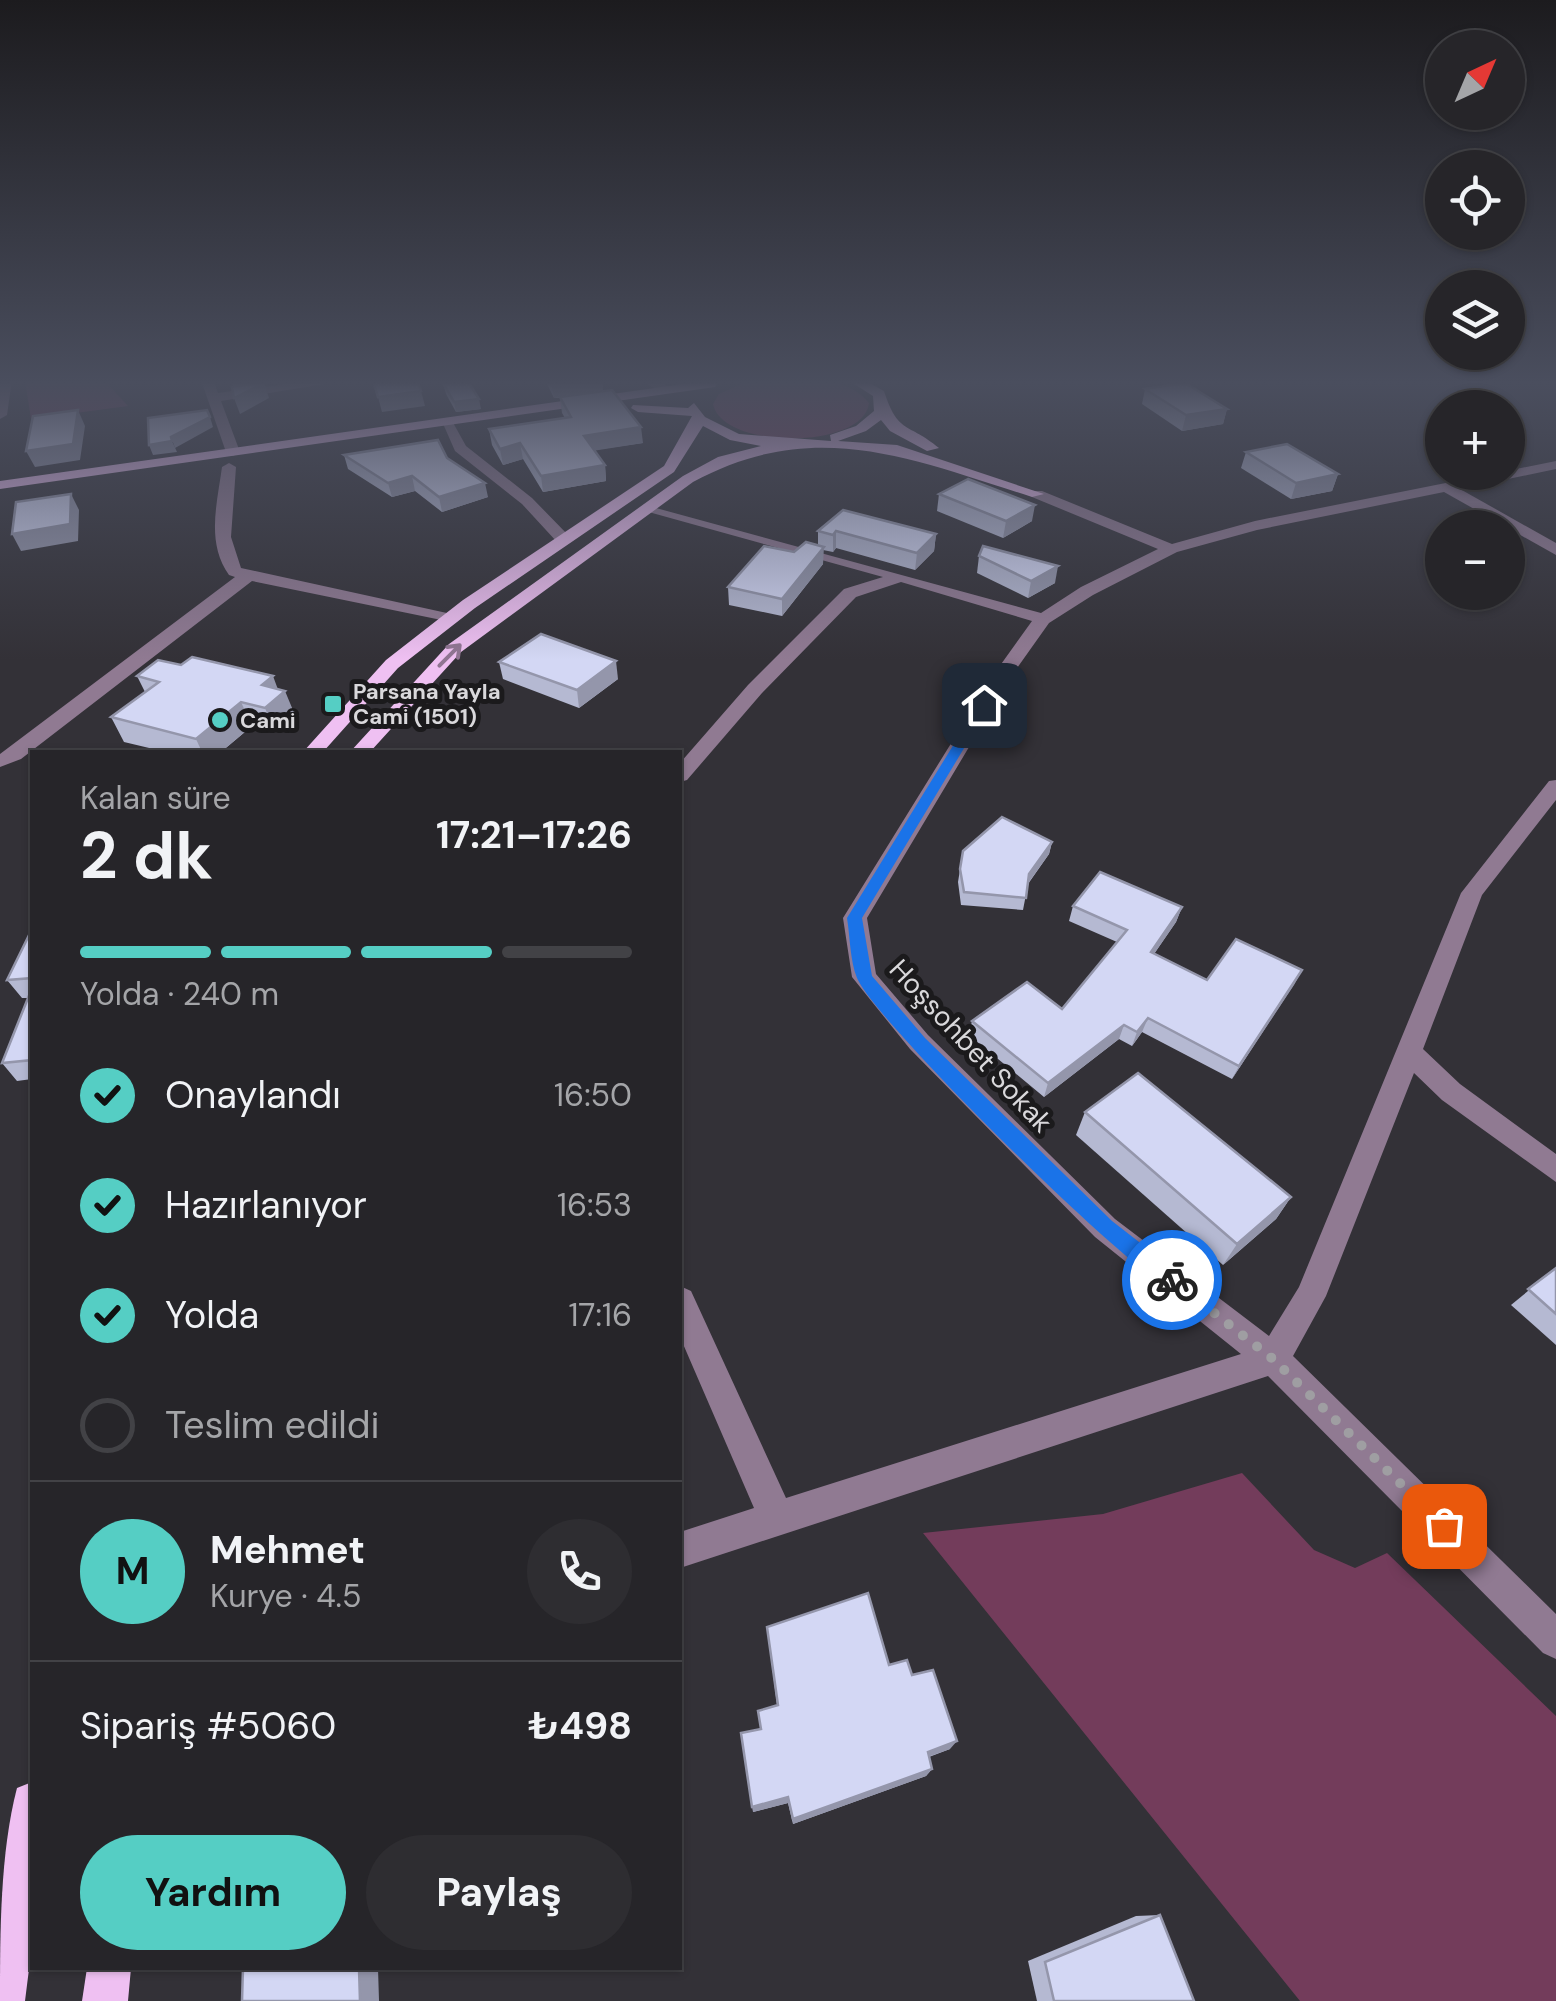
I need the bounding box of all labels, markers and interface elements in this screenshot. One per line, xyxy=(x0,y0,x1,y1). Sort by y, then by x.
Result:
north arrow xyxy=(1425,30,1525,130)
map controls xyxy=(1425,30,1525,610)
button: locate xyxy=(1425,150,1525,250)
button: layers xyxy=(1425,270,1525,370)
button: + xyxy=(1425,390,1525,490)
button: − xyxy=(1425,510,1525,610)
one-way arrow xyxy=(437,643,461,667)
pin xyxy=(942,663,1027,748)
place label: Parsana Yayla Cami (1501) xyxy=(353,677,501,731)
icon: home xyxy=(957,678,1012,733)
marker: Parsana Yayla Cami (1501) xyxy=(322,693,344,715)
place label: Cami xyxy=(240,706,296,735)
marker: Cami xyxy=(209,709,231,731)
text: Kalan süre xyxy=(80,777,231,819)
text: 17:21–17:26 xyxy=(436,810,632,860)
text: 2 dk xyxy=(80,814,213,898)
street label: Hoşsohbet Sokak xyxy=(881,951,1061,1141)
text: Yolda · 240 m xyxy=(80,973,279,1015)
icon: check xyxy=(80,1068,135,1123)
text: Onaylandı xyxy=(165,1070,341,1120)
text: 16:50 xyxy=(554,1074,632,1116)
icon: check xyxy=(80,1178,135,1233)
text: Hazırlanıyor xyxy=(165,1180,367,1230)
text: 16:53 xyxy=(557,1184,632,1226)
courier xyxy=(1122,1230,1222,1330)
icon: bike xyxy=(1145,1253,1200,1308)
icon: check xyxy=(80,1288,135,1343)
text: Yolda xyxy=(165,1290,259,1340)
text: 17:16 xyxy=(568,1294,632,1336)
text: Teslim edildi xyxy=(165,1400,379,1450)
pin xyxy=(1402,1484,1487,1569)
icon: bag xyxy=(1417,1499,1472,1554)
button: phone xyxy=(527,1519,632,1624)
text: Mehmet xyxy=(210,1525,365,1575)
text: M xyxy=(116,1546,149,1596)
text: Kurye · 4.5 xyxy=(210,1575,361,1617)
text: Sipariş #5060 xyxy=(80,1701,336,1751)
text: ₺498 xyxy=(528,1701,632,1751)
button: Yardım xyxy=(80,1835,346,1950)
button: Paylaş xyxy=(366,1835,632,1950)

